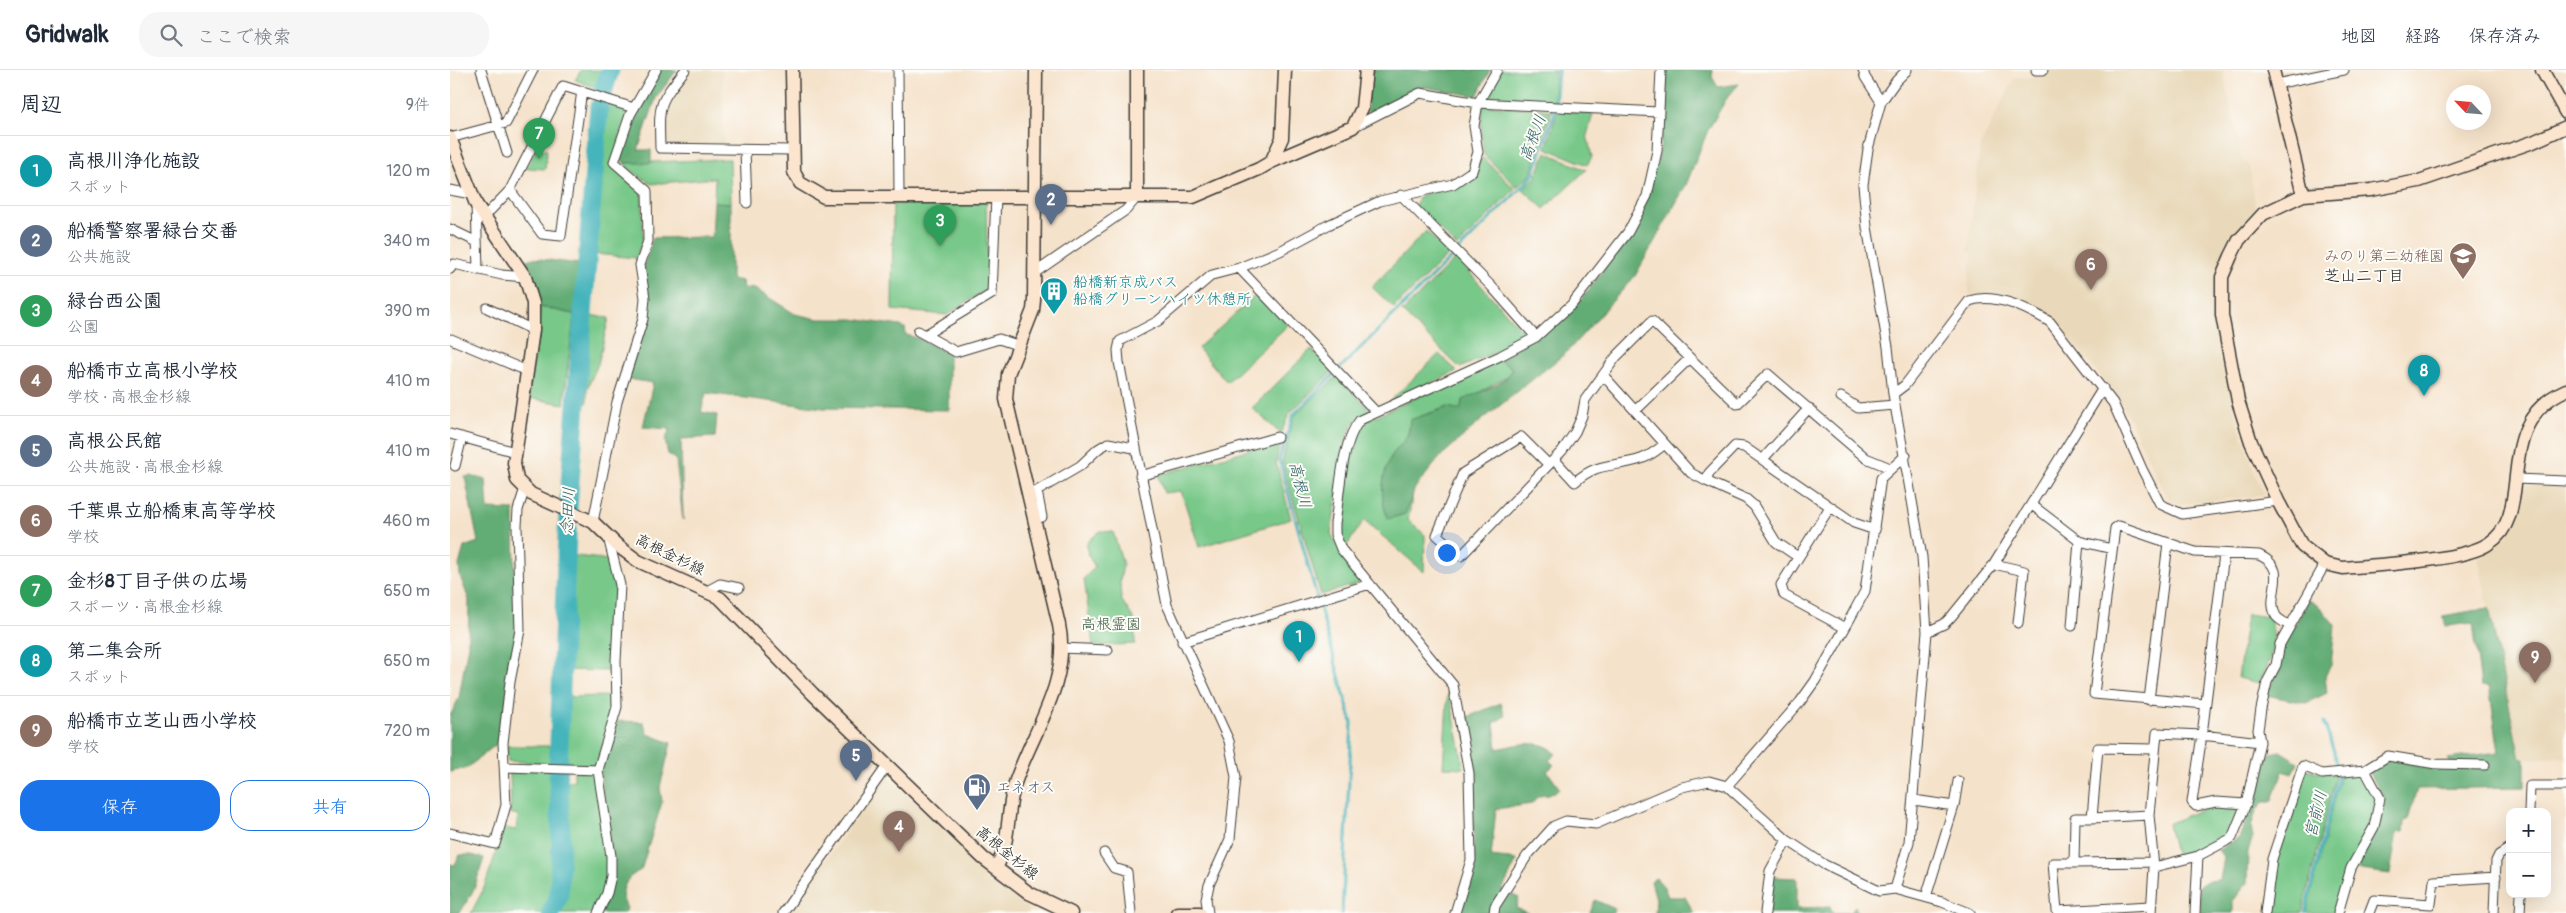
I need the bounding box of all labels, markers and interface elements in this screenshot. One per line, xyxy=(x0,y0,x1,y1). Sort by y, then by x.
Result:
search box xyxy=(139,12,489,57)
text: Gridwalk xyxy=(25,20,109,49)
icon: search xyxy=(157,21,185,49)
text: ここで検索 xyxy=(197,25,292,49)
text: 地図 xyxy=(2341,25,2377,48)
text: 経路 xyxy=(2405,25,2441,48)
text: 保存済み xyxy=(2469,25,2541,48)
north arrow xyxy=(2446,85,2491,130)
text: 周辺 xyxy=(20,91,62,118)
text: 9件 xyxy=(406,95,430,115)
water label: 高根川 xyxy=(1515,112,1551,164)
pin: 7 xyxy=(523,118,555,159)
text: 高根川浄化施設 xyxy=(67,149,200,173)
text: 1 xyxy=(33,161,39,181)
text: 120 m xyxy=(386,161,430,181)
text: スポット xyxy=(67,177,131,197)
pin: 2 xyxy=(1035,184,1067,225)
pin: 3 xyxy=(924,205,956,246)
text: 船橋警察署緑台交番 xyxy=(67,219,238,243)
text: 2 xyxy=(32,231,40,251)
text: 340 m xyxy=(383,231,430,251)
school or university icon: みのり第二幼稚園 xyxy=(2448,241,2478,280)
text: 公共施設 xyxy=(67,247,131,267)
place label: みのり第二幼稚園 xyxy=(2324,247,2444,266)
pin: 6 xyxy=(2075,249,2107,290)
district label: 芝山二丁目 xyxy=(2324,266,2404,286)
place label: 船橋新京成バス 船橋グリーンハイツ休憩所 xyxy=(1073,273,1252,309)
building icon: 船橋新京成バス 船橋グリーンハイツ休憩所 xyxy=(1039,276,1069,315)
text: 緑台西公園 xyxy=(67,289,162,313)
text: 3 xyxy=(32,301,40,321)
text: 390 m xyxy=(384,301,430,321)
text: 公園 xyxy=(67,317,99,337)
pin: 8 xyxy=(2408,355,2440,396)
text: 船橋市立高根小学校 xyxy=(67,359,238,383)
text: 4 xyxy=(31,371,41,391)
text: 410 m xyxy=(386,371,430,391)
text: 学校 · 高根金杉線 xyxy=(67,387,191,407)
text: 高根公民館 xyxy=(67,429,162,453)
text: 5 xyxy=(32,441,40,461)
text: 410 m xyxy=(386,441,430,461)
text: 公共施設 · 高根金杉線 xyxy=(67,457,223,477)
water label: 高根川 xyxy=(1284,459,1316,511)
water label: 念田川 xyxy=(557,487,579,535)
text: 千葉県立船橋東高等学校 xyxy=(67,499,276,523)
text: 6 xyxy=(31,511,41,531)
text: 460 m xyxy=(383,511,430,531)
text: 学校 xyxy=(67,527,99,547)
street label: 高根金杉線 xyxy=(632,530,708,580)
your location xyxy=(1434,540,1460,566)
text: 金杉8丁目子供の広場 xyxy=(67,569,248,593)
text: 7 xyxy=(32,581,40,601)
text: 650 m xyxy=(383,581,430,601)
text: スポーツ · 高根金杉線 xyxy=(67,597,223,617)
park label: 高根霊園 xyxy=(1081,615,1141,634)
pin: 1 xyxy=(1283,621,1315,662)
text: 第二集会所 xyxy=(67,639,162,663)
pin: 9 xyxy=(2519,642,2551,683)
text: 8 xyxy=(32,651,40,671)
text: 650 m xyxy=(383,651,430,671)
text: スポット xyxy=(67,667,131,687)
text: 船橋市立芝山西小学校 xyxy=(67,709,257,733)
text: 9 xyxy=(32,721,40,741)
text: 720 m xyxy=(384,721,430,741)
text: 学校 xyxy=(67,737,99,757)
pin: 5 xyxy=(840,740,872,781)
fuel station icon: エネオス xyxy=(962,772,992,811)
place label: エネオス xyxy=(996,778,1055,797)
button: 保存 xyxy=(20,780,220,831)
button: 共有 xyxy=(230,780,430,831)
water label: 宮前川 xyxy=(2300,788,2332,840)
map controls xyxy=(2506,808,2551,898)
button: + xyxy=(2506,808,2551,853)
pin: 4 xyxy=(883,811,915,852)
street label: 高根金杉線 xyxy=(972,822,1042,884)
button: − xyxy=(2506,853,2551,898)

